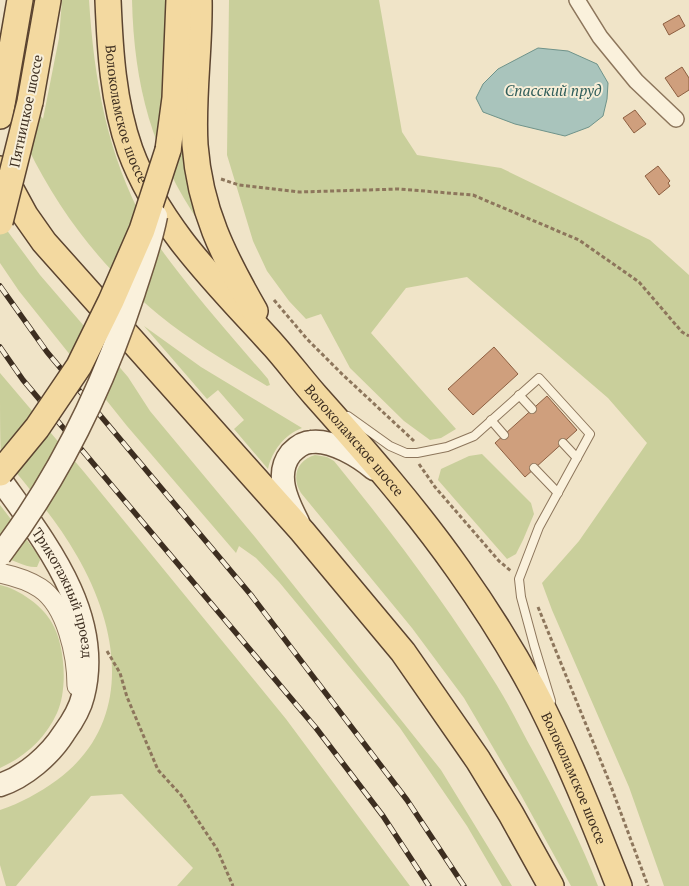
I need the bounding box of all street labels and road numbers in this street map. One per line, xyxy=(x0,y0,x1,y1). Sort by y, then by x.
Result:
street label: Волоколамское шоссе xyxy=(101,44,153,186)
street label: Пятницкое шоссе xyxy=(4,53,47,169)
street label: Волоколамское шоссе xyxy=(301,380,409,500)
street label: Трикотажный проезд xyxy=(28,524,97,659)
street label: Волоколамское шоссе xyxy=(537,709,611,847)

